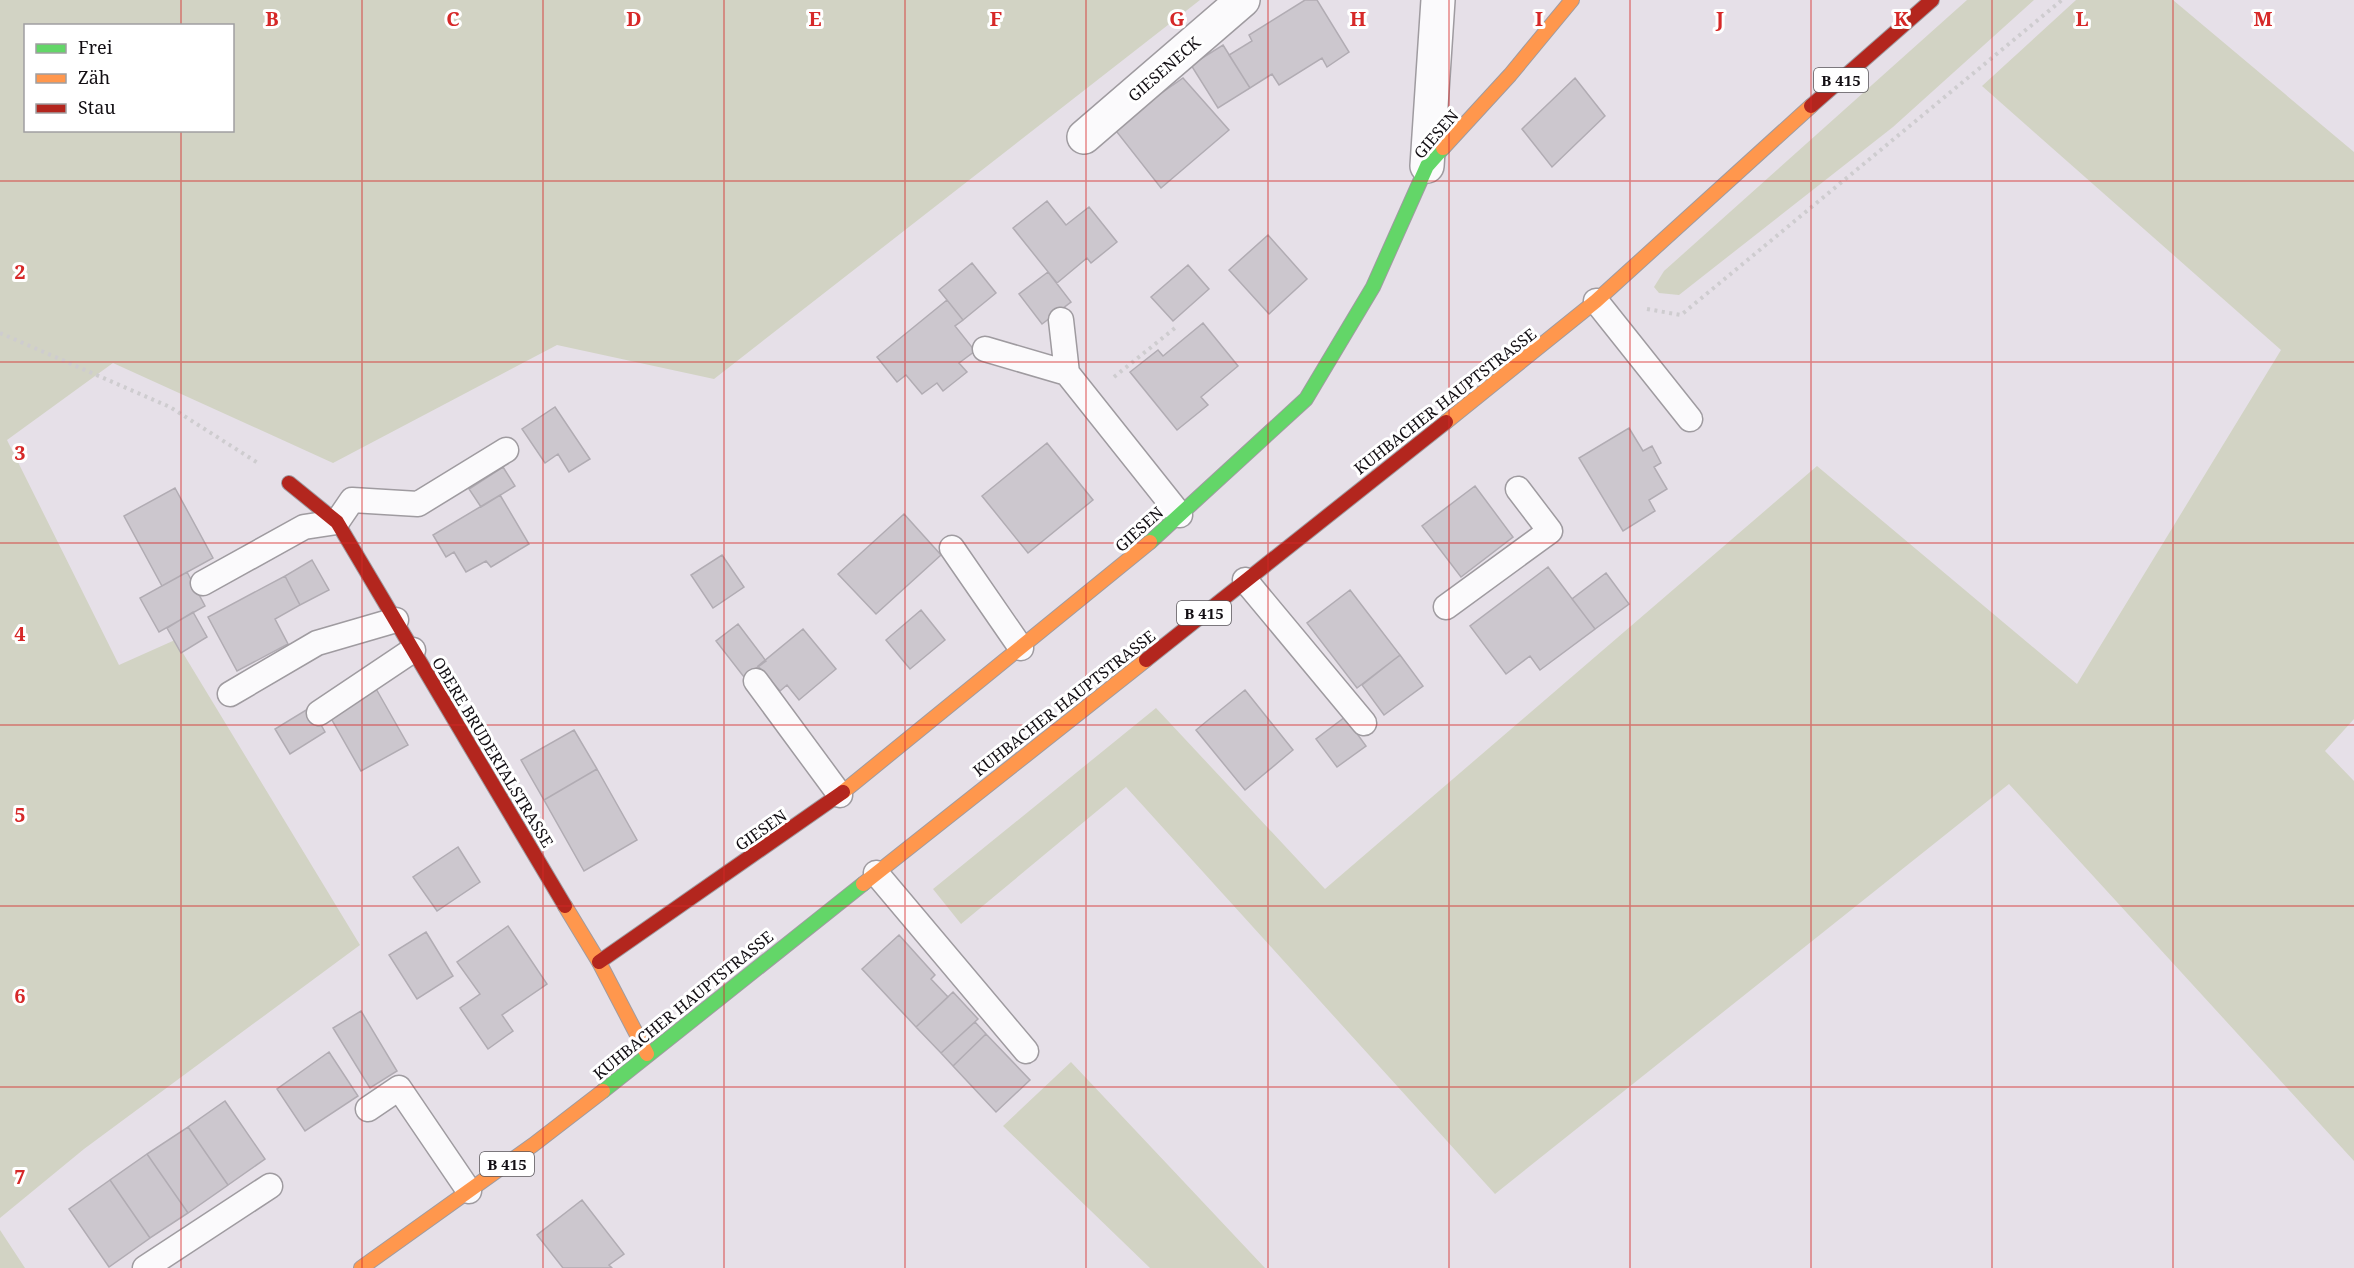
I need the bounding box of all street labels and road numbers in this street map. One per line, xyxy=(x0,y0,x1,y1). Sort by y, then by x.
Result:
street label: GIESENECK xyxy=(1123,31,1205,107)
road number: B 415 xyxy=(1814,68,1868,92)
street label: GIESEN xyxy=(1409,105,1463,163)
street label: KUHBACHER HAUPTSTRASSE xyxy=(1349,323,1541,479)
street label: GIESEN xyxy=(1110,501,1168,557)
road number: B 415 xyxy=(1177,601,1231,625)
street label: KUHBACHER HAUPTSTRASSE xyxy=(968,625,1160,781)
street label: OBERE BRUDERTALSTRASSE xyxy=(427,653,559,851)
street label: GIESEN xyxy=(731,804,791,856)
street label: KUHBACHER HAUPTSTRASSE xyxy=(588,925,778,1085)
road number: B 415 xyxy=(480,1152,534,1176)

